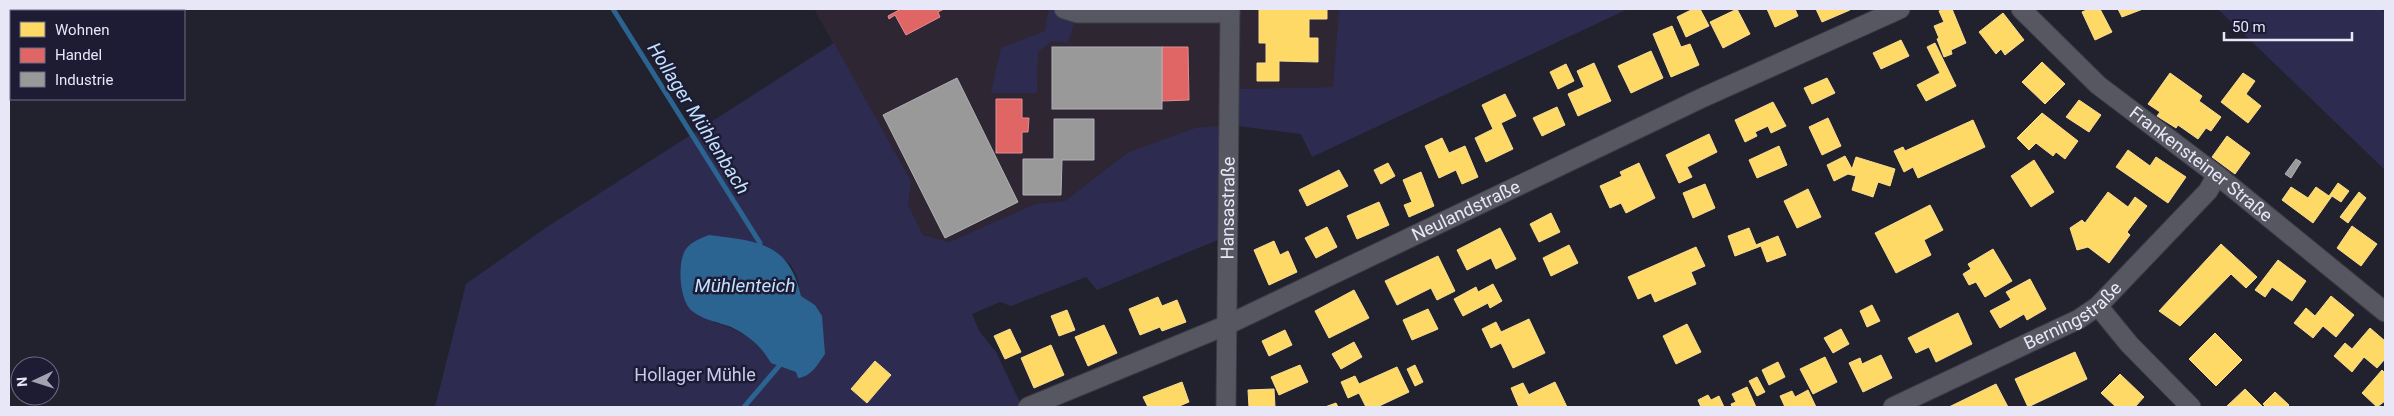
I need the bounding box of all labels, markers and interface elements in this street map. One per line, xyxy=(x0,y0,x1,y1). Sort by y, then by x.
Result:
legend xyxy=(10,10,185,100)
scale bar xyxy=(2224,10,2352,42)
text: 50 m xyxy=(2232,18,2266,36)
text: Wohnen xyxy=(55,21,109,39)
water label: Hollager Mühlenbach xyxy=(643,38,755,198)
text: Handel xyxy=(55,46,102,64)
text: Industrie xyxy=(55,71,113,89)
street label: Frankensteiner Straße xyxy=(2126,102,2277,226)
street label: Hansastraße xyxy=(1216,157,1239,259)
street label: Neulandstraße xyxy=(1408,176,1523,245)
water label: Mühlenteich xyxy=(695,274,795,297)
street label: Berningstraße xyxy=(2020,277,2126,354)
north arrow xyxy=(10,356,60,406)
park label: Hollager Mühle xyxy=(634,364,756,385)
text: N xyxy=(14,376,30,387)

